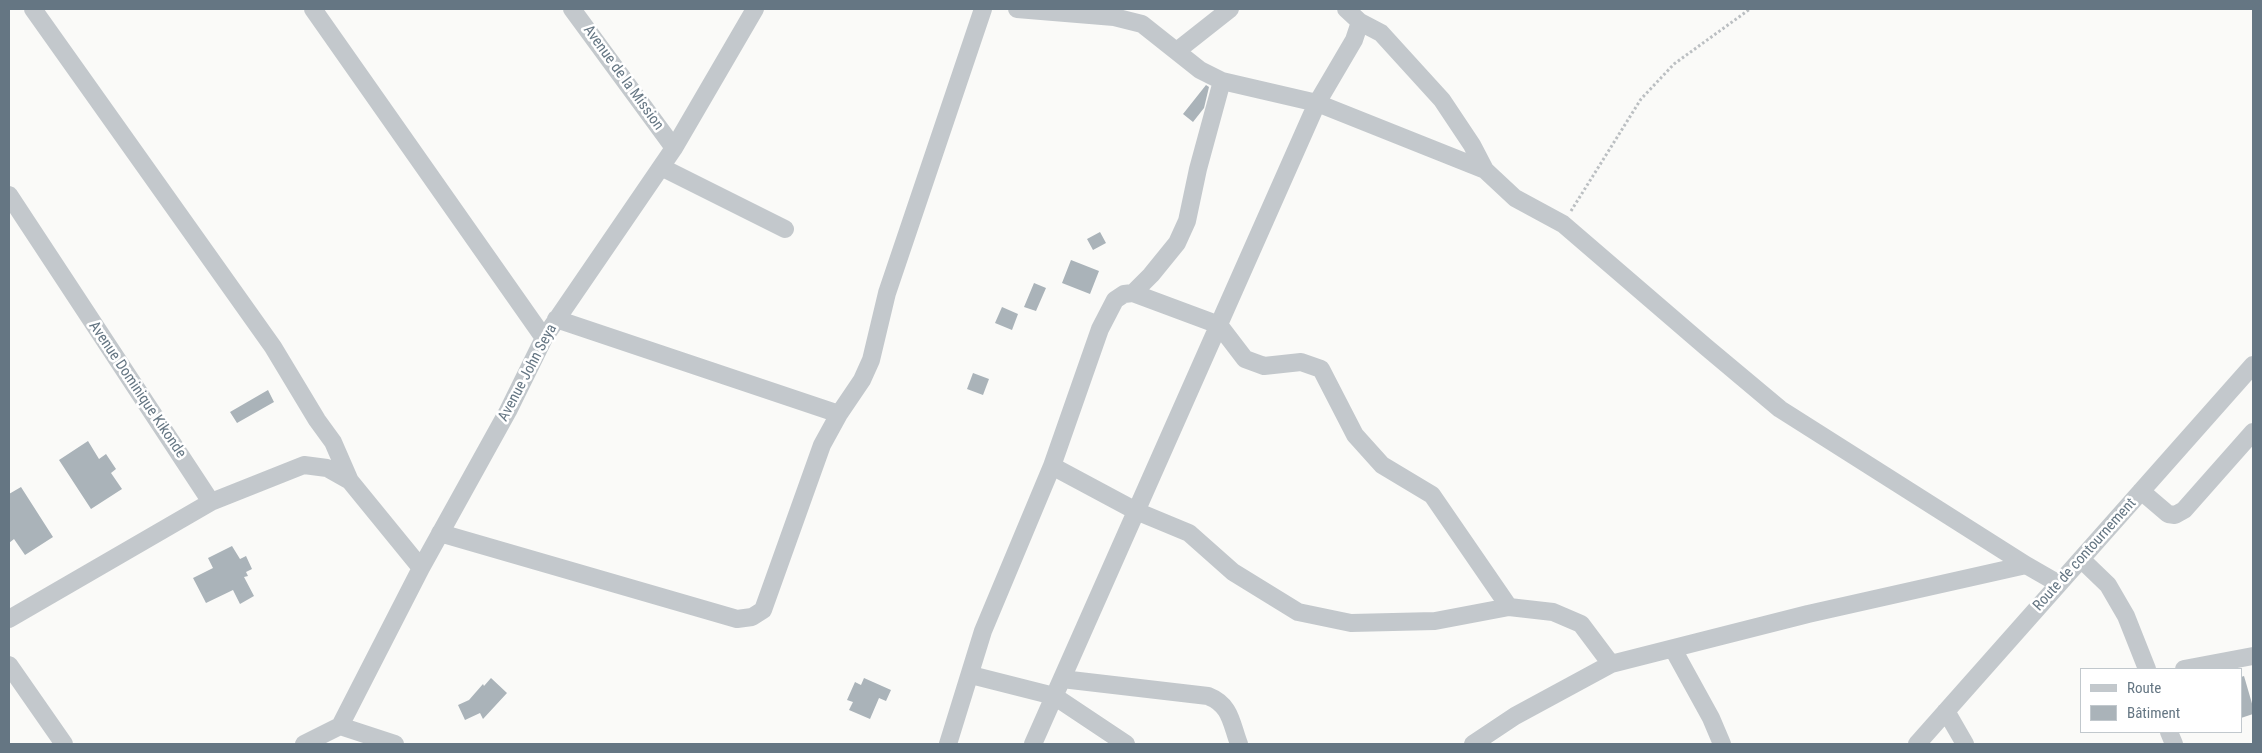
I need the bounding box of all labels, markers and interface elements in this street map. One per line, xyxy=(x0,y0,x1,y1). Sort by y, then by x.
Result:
street label: Avenue de la Mission xyxy=(579,22,667,134)
street label: Avenue Dominique Kikonde xyxy=(85,318,189,462)
street label: Avenue John Seya xyxy=(495,321,561,425)
street label: Route de contournement xyxy=(2030,495,2140,615)
legend xyxy=(2080,668,2242,733)
text: Route xyxy=(2127,679,2161,697)
text: Bâtiment xyxy=(2127,704,2180,722)

